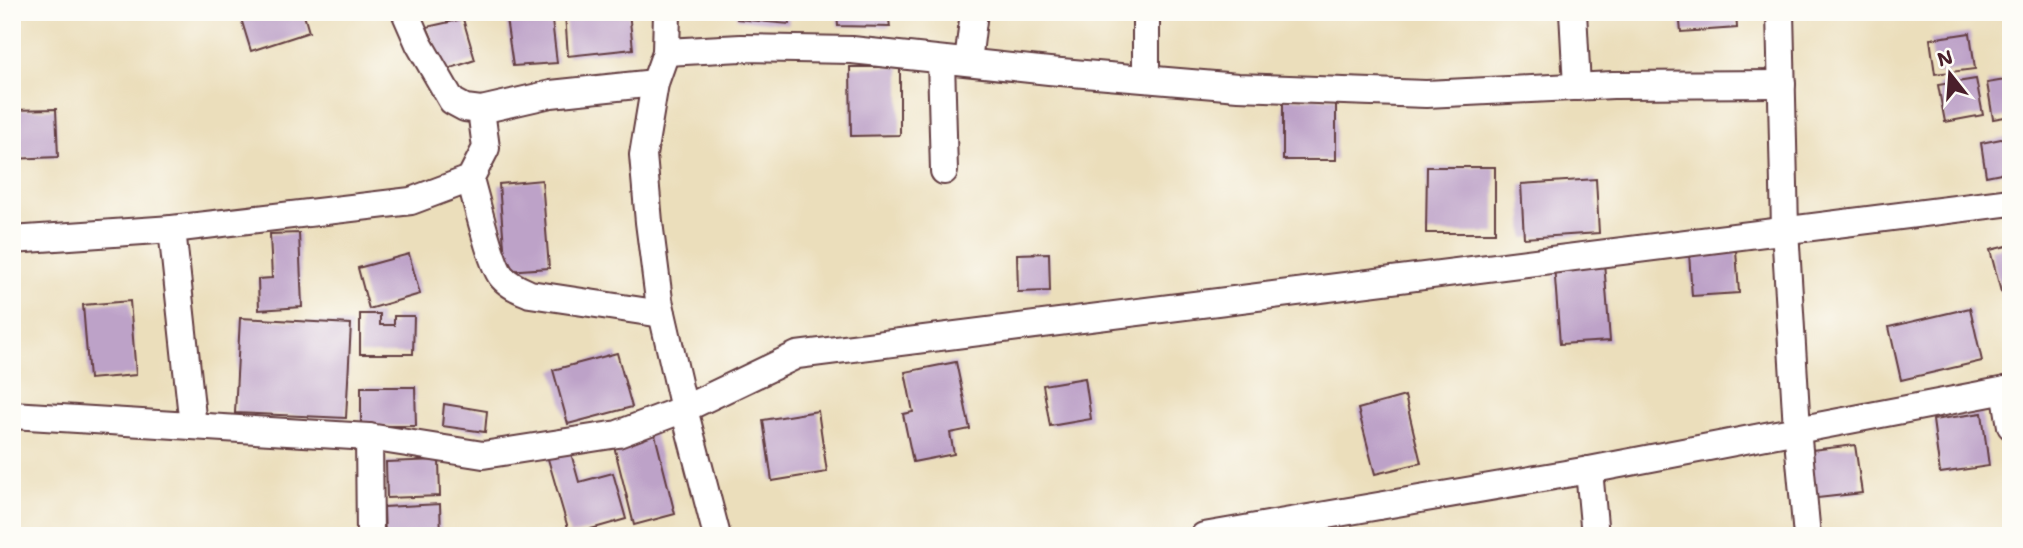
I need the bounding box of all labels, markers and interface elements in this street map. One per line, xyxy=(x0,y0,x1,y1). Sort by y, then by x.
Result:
north arrow xyxy=(1914,38,1984,108)
text: N xyxy=(1934,44,1956,72)

